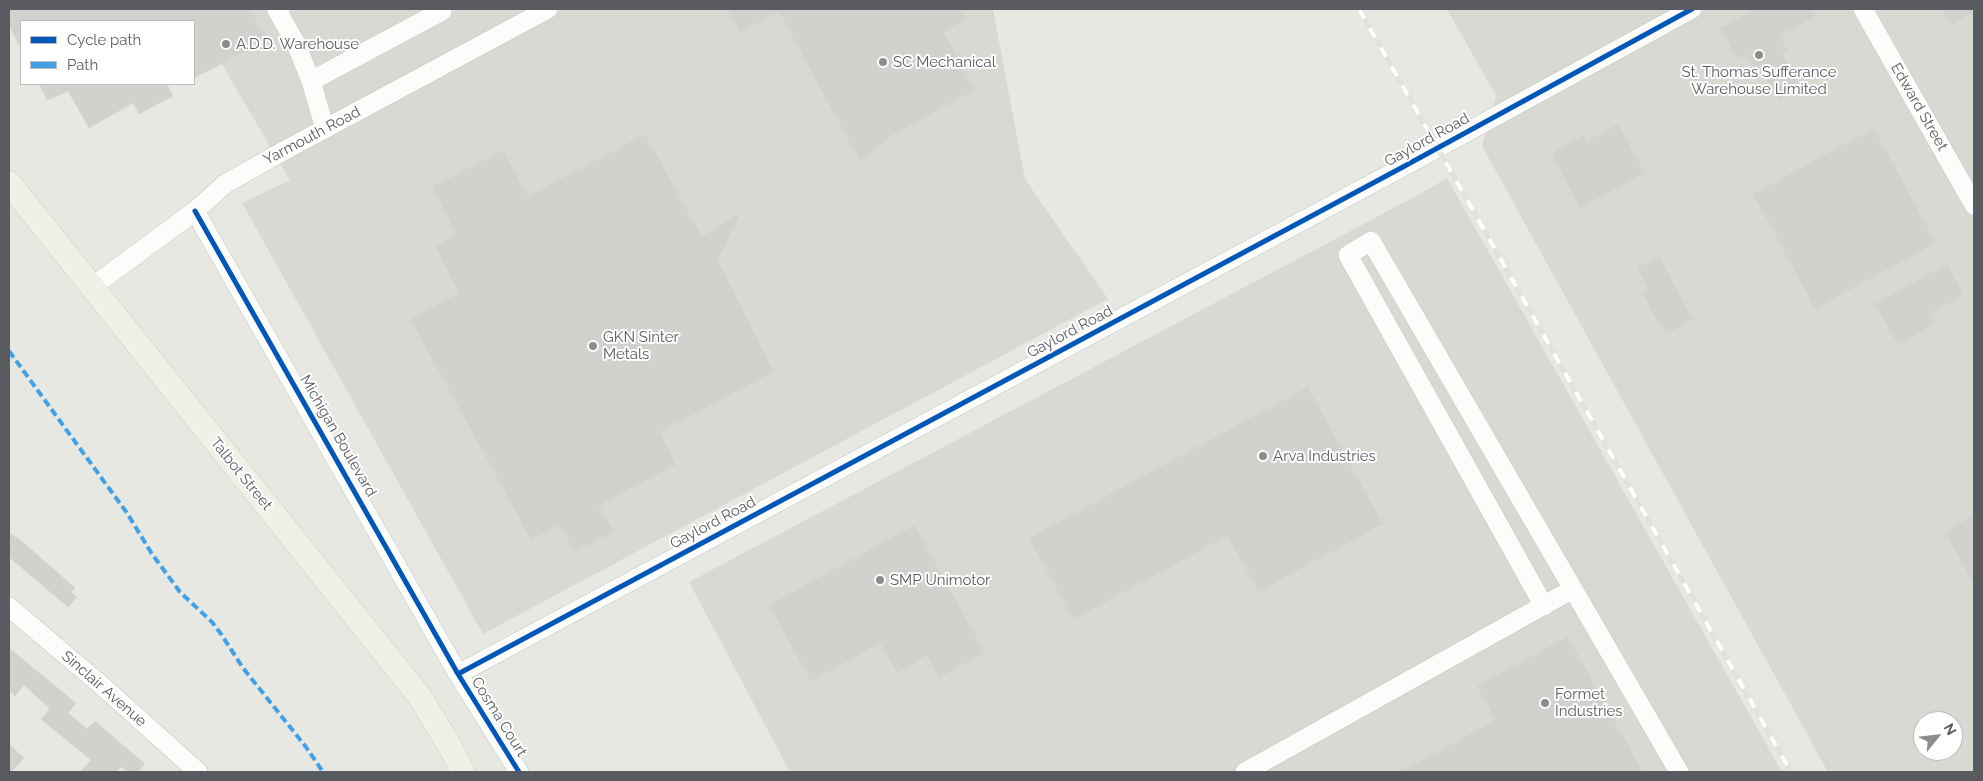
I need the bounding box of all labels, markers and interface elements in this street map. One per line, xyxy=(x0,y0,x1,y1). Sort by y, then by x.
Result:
legend xyxy=(20,20,195,85)
text: Cycle path xyxy=(67,31,141,49)
place label: A.D.D. Warehouse xyxy=(236,35,359,53)
marker: A.D.D. Warehouse xyxy=(220,38,232,50)
marker: St. Thomas Sufferance Warehouse Limited xyxy=(1753,49,1765,61)
place label: SC Mechanical xyxy=(893,53,996,71)
text: Path xyxy=(67,56,98,74)
marker: SC Mechanical xyxy=(877,56,889,68)
street label: Edward Street xyxy=(1887,60,1951,154)
place label: St. Thomas Sufferance Warehouse Limited xyxy=(1682,63,1836,98)
street label: Yarmouth Road xyxy=(261,103,363,169)
street label: Gaylord Road xyxy=(1382,109,1472,171)
street label: Gaylord Road xyxy=(1024,302,1116,362)
place label: GKN Sinter Metals xyxy=(603,328,679,363)
marker: GKN Sinter Metals xyxy=(587,340,599,352)
street label: Michigan Boulevard xyxy=(296,372,380,500)
street label: Talbot Street xyxy=(206,434,276,514)
place label: Arva Industries xyxy=(1273,447,1376,465)
marker: Arva Industries xyxy=(1257,450,1269,462)
street label: Gaylord Road xyxy=(667,493,759,553)
place label: SMP Unimotor xyxy=(890,571,990,589)
marker: SMP Unimotor xyxy=(874,574,886,586)
street label: Sinclair Avenue xyxy=(58,647,150,731)
street label: Cosma Court xyxy=(467,674,531,760)
place label: Formet Industries xyxy=(1555,685,1623,720)
marker: Formet Industries xyxy=(1539,697,1551,709)
north arrow xyxy=(1913,711,1963,761)
text: N xyxy=(1941,721,1960,738)

